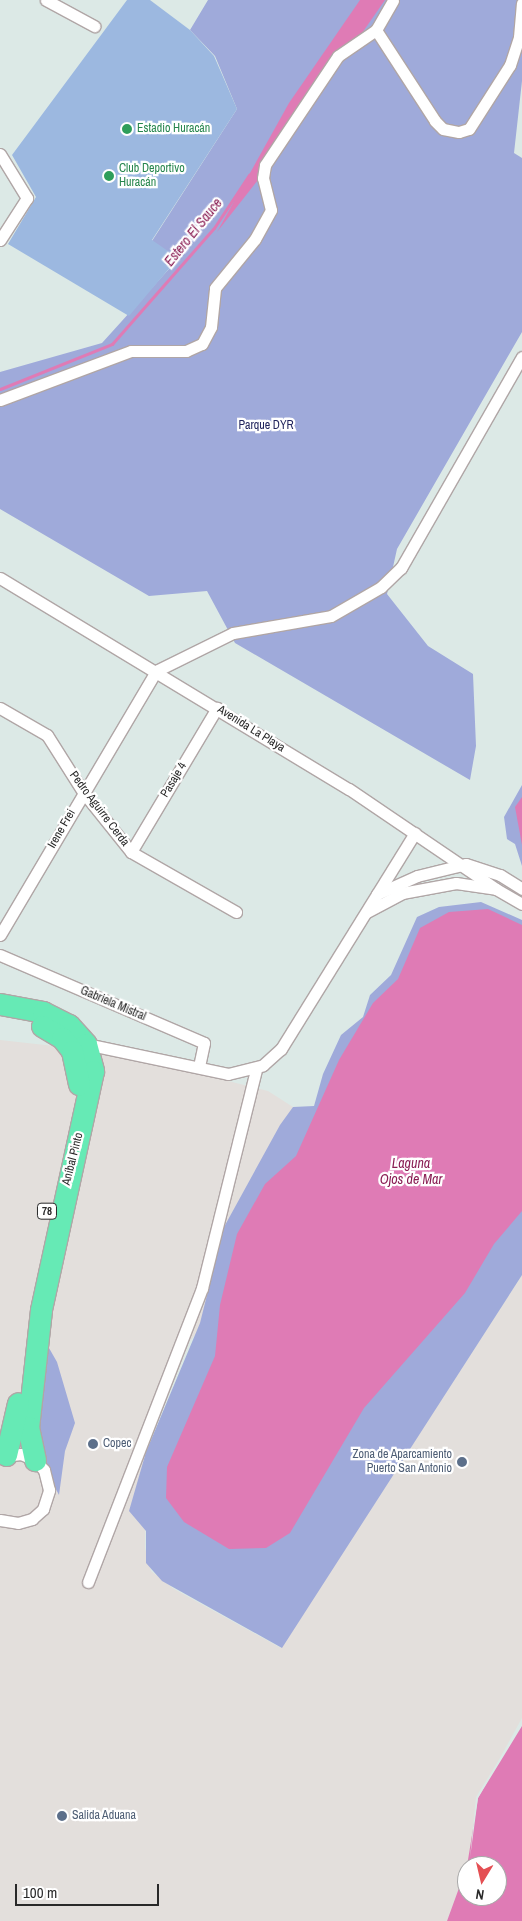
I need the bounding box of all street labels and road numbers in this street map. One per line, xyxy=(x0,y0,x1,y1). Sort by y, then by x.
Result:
street label: Avenida La Playa xyxy=(215,703,287,755)
street label: Pasaje 4 xyxy=(158,760,190,800)
street label: Pedro Aguirre Cerda xyxy=(66,768,132,850)
street label: Irene Frei xyxy=(45,807,79,851)
street label: Gabriela Mistral xyxy=(78,984,148,1024)
street label: Aníbal Pinto xyxy=(60,1131,86,1187)
road number: 78 xyxy=(36,1202,58,1220)

